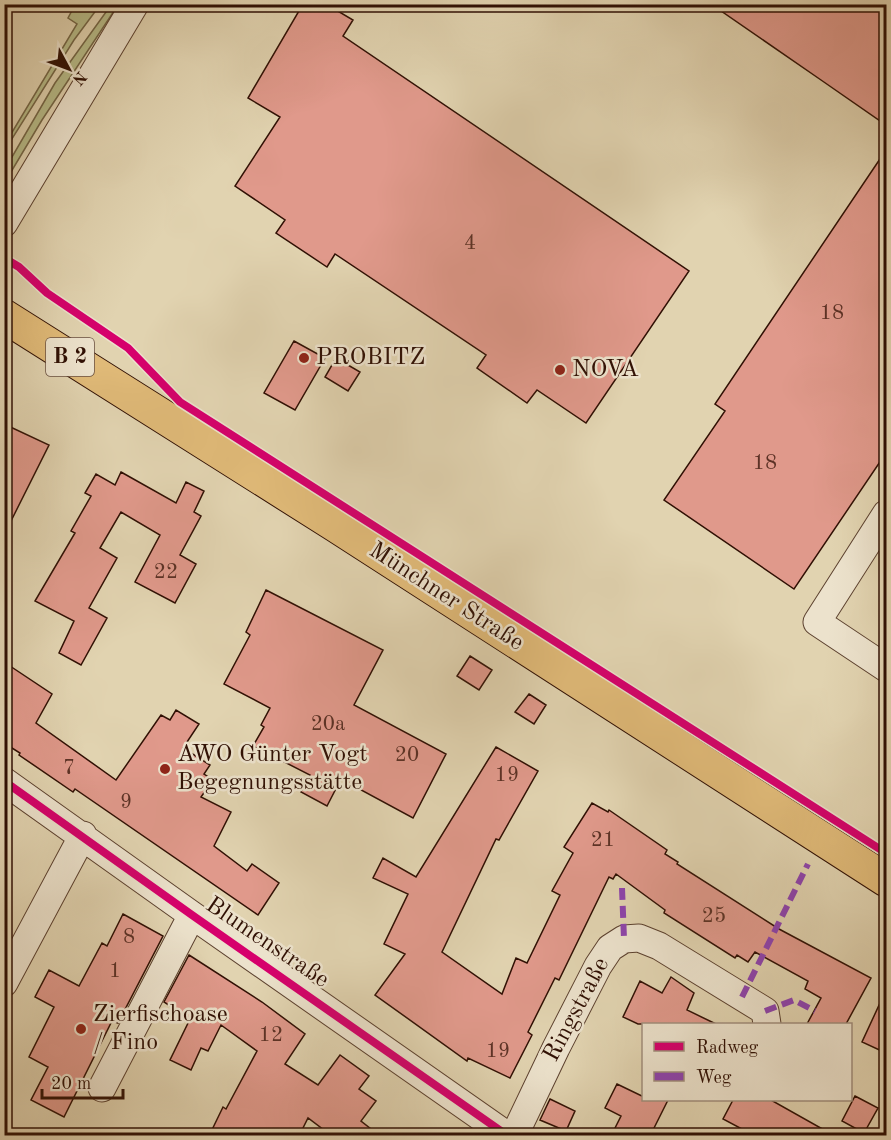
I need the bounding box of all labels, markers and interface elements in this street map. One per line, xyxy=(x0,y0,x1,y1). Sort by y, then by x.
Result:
north arrow xyxy=(39,39,99,99)
text: N xyxy=(68,68,89,88)
house number: 4 xyxy=(464,233,476,254)
house number: 18 xyxy=(820,303,844,324)
road number: B 2 xyxy=(46,338,94,376)
place label: PROBITZ xyxy=(316,346,425,370)
marker: PROBITZ xyxy=(297,351,311,365)
place label: NOVA xyxy=(572,358,639,382)
marker: NOVA xyxy=(553,363,567,377)
house number: 18 xyxy=(753,453,777,474)
street label: Münchner Straße xyxy=(365,538,527,656)
house number: 22 xyxy=(154,562,178,583)
house number: 20a xyxy=(311,714,345,735)
place label: AWO Günter Vogt Begegnungsstätte xyxy=(177,743,368,795)
house number: 20 xyxy=(395,745,419,766)
house number: 7 xyxy=(63,758,75,779)
marker: AWO Günter Vogt Begegnungsstätte xyxy=(158,762,172,776)
house number: 19 xyxy=(495,765,519,786)
house number: 9 xyxy=(120,792,132,813)
house number: 21 xyxy=(591,830,615,851)
street label: Blumenstraße xyxy=(201,893,333,993)
house number: 25 xyxy=(702,906,726,927)
house number: 8 xyxy=(123,927,135,948)
street label: Ringstraße xyxy=(540,954,614,1066)
house number: 1 xyxy=(109,961,121,982)
place label: Zierfischoase / Fino xyxy=(93,1003,228,1055)
marker: Zierfischoase / Fino xyxy=(74,1022,88,1036)
legend xyxy=(642,1023,852,1101)
house number: 12 xyxy=(259,1025,283,1046)
text: Radweg xyxy=(696,1039,759,1057)
house number: 19 xyxy=(486,1041,510,1062)
scale bar xyxy=(42,1062,123,1100)
text: Weg xyxy=(696,1069,732,1087)
text: 20 m xyxy=(51,1075,91,1093)

